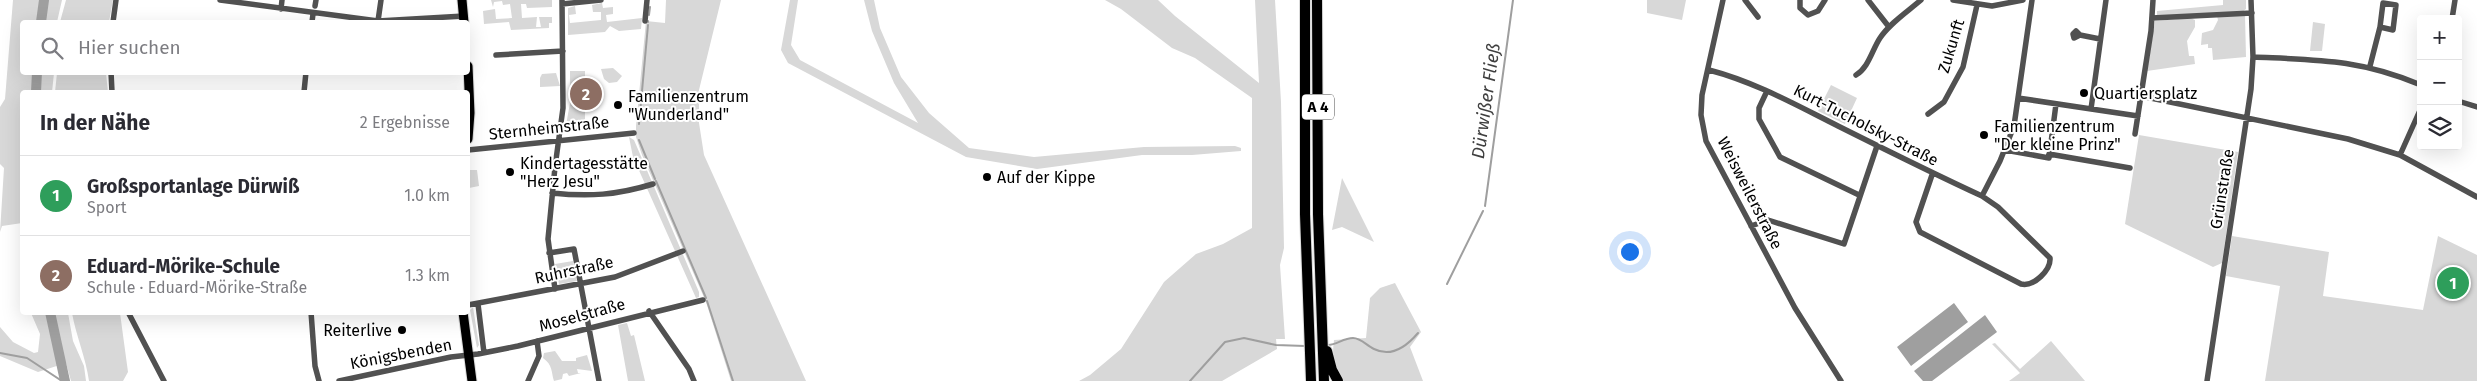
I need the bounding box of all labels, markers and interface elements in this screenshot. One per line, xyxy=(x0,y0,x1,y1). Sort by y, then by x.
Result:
map controls xyxy=(2417,15,2462,150)
button: + xyxy=(2417,15,2462,60)
street label: Zukunft xyxy=(1934,17,1968,75)
search box xyxy=(20,20,470,75)
icon: search xyxy=(38,34,66,62)
text: Hier suchen xyxy=(78,36,181,59)
water label: Dürwißer Fließ xyxy=(1467,42,1505,160)
button: − xyxy=(2417,60,2462,105)
pin: 2 xyxy=(570,75,602,113)
street label: Kurt-Tucholsky-Straße xyxy=(1791,80,1941,170)
place label: Quartiersplatz xyxy=(2094,84,2197,103)
place label: Familienzentrum "Wunderland" xyxy=(628,87,749,124)
marker: Quartiersplatz xyxy=(2078,87,2090,99)
road number: A 4 xyxy=(1302,94,1334,120)
marker: Familienzentrum "Wunderland" xyxy=(612,99,624,111)
button: layers xyxy=(2417,105,2462,150)
text: In der Nähe xyxy=(40,110,150,136)
street label: Sternheimstraße xyxy=(488,112,610,144)
text: 2 Ergebnisse xyxy=(360,113,450,132)
place label: Familienzentrum "Der kleine Prinz" xyxy=(1994,117,2121,154)
marker: Familienzentrum "Der kleine Prinz" xyxy=(1978,129,1990,141)
street label: Weisweilerstraße xyxy=(1714,134,1786,252)
street label: Grünstraße xyxy=(2206,148,2238,230)
place label: Kindertagesstätte "Herz Jesu" xyxy=(520,154,648,191)
marker: Kindertagesstätte "Herz Jesu" xyxy=(504,166,516,178)
place label: Auf der Kippe xyxy=(997,168,1095,187)
marker: Auf der Kippe xyxy=(981,171,993,183)
text: Großsportanlage Dürwiß xyxy=(87,175,299,198)
text: 1 xyxy=(52,186,60,205)
text: 1.0 km xyxy=(404,186,450,205)
text: Sport xyxy=(87,198,127,217)
your location xyxy=(1617,239,1643,265)
street label: Ruhrstraße xyxy=(533,252,615,288)
text: Eduard-Mörike-Schule xyxy=(87,255,280,278)
pin: 1 xyxy=(2437,264,2469,302)
text: 2 xyxy=(52,266,60,285)
text: 1.3 km xyxy=(405,266,450,285)
text: Schule · Eduard-Mörike-Straße xyxy=(87,278,307,297)
street label: Moselstraße xyxy=(537,294,627,336)
place label: Reiterlive xyxy=(323,321,392,340)
marker: Reiterlive xyxy=(396,324,408,336)
street label: Königsbenden xyxy=(348,335,454,373)

